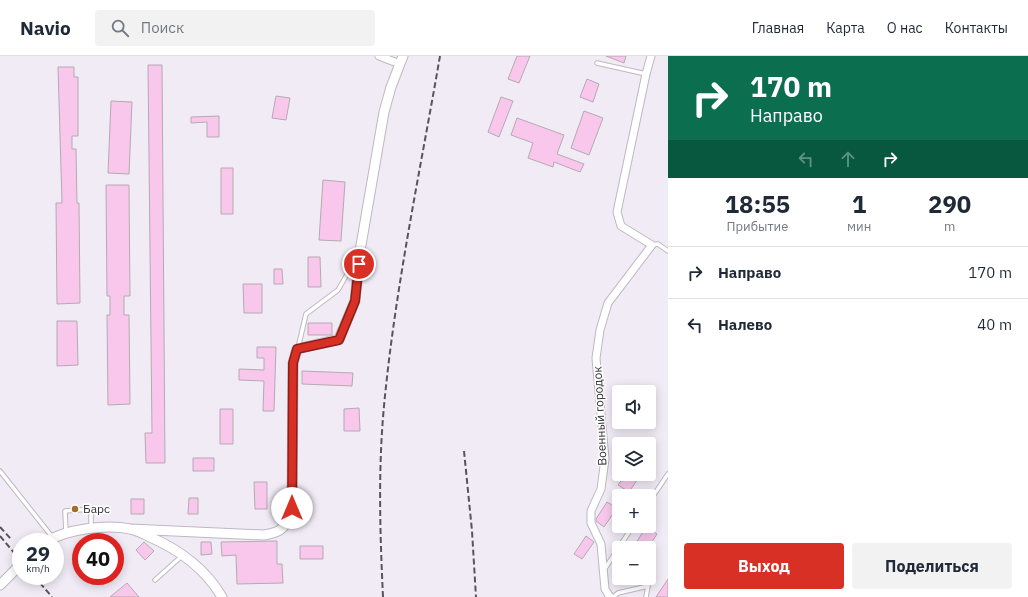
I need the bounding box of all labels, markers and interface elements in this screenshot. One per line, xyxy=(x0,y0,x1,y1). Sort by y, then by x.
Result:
search box xyxy=(95,10,375,46)
text: Navio xyxy=(20,16,71,40)
icon: search xyxy=(109,17,131,39)
text: Поиск xyxy=(141,18,184,37)
text: Главная xyxy=(752,19,804,37)
text: Карта xyxy=(826,19,865,37)
text: О нас xyxy=(887,19,923,37)
text: Контакты xyxy=(945,19,1008,37)
text: 170 m xyxy=(750,68,832,105)
icon: right xyxy=(684,72,736,124)
text: Направо xyxy=(750,104,823,127)
icon: left xyxy=(795,148,817,170)
icon: ahead xyxy=(837,148,859,170)
icon: right xyxy=(879,148,901,170)
text: 18:55 xyxy=(725,188,790,220)
text: 1 xyxy=(852,188,866,220)
text: 290 xyxy=(928,188,971,220)
text: Прибытие xyxy=(727,218,788,235)
text: мин xyxy=(847,218,871,235)
text: m xyxy=(944,218,955,235)
pin xyxy=(342,247,376,281)
icon: arrive xyxy=(348,253,370,275)
icon: right xyxy=(684,262,706,284)
text: Направо xyxy=(718,263,781,282)
text: 170 m xyxy=(968,263,1012,282)
icon: left xyxy=(684,314,706,336)
text: Налево xyxy=(718,315,772,334)
text: 40 m xyxy=(977,315,1012,334)
street label: Военный городок xyxy=(589,365,610,466)
map controls xyxy=(612,385,656,585)
button: sound xyxy=(612,385,656,429)
button: layers xyxy=(612,437,656,481)
position arrow xyxy=(271,487,313,529)
button: + xyxy=(612,489,656,533)
place label: Барс xyxy=(83,501,110,516)
marker: Барс xyxy=(70,504,80,514)
speed limit sign: 40 xyxy=(72,533,124,585)
text: 29 xyxy=(26,540,50,567)
button: − xyxy=(612,541,656,585)
button: Выход xyxy=(684,543,844,589)
button: Поделиться xyxy=(852,543,1012,589)
text: km/h xyxy=(26,562,50,575)

